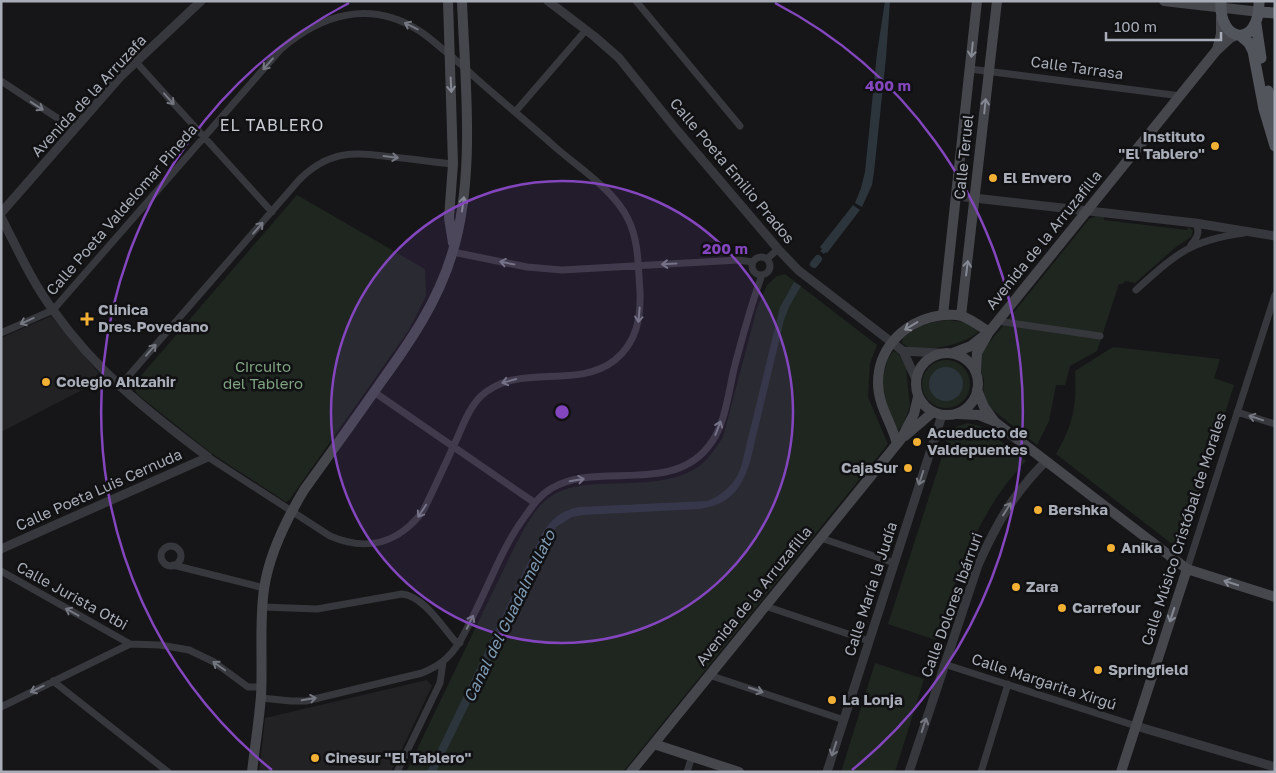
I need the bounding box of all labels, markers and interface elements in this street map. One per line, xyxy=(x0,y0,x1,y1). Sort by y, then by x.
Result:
scale bar xyxy=(1106,10,1221,42)
text: 100 m xyxy=(1114,17,1157,35)
one-way arrow xyxy=(404,21,419,30)
street label: Avenida de la Arruzafa xyxy=(27,31,149,160)
one-way arrow xyxy=(967,41,977,57)
street label: Calle Tarrasa xyxy=(1030,52,1125,82)
one-way arrow xyxy=(262,58,273,71)
text: 400 m xyxy=(865,76,911,94)
one-way arrow xyxy=(447,77,456,93)
one-way arrow xyxy=(163,92,174,105)
street label: Calle Poeta Emilio Prados xyxy=(667,94,799,247)
one-way arrow xyxy=(980,98,990,114)
one-way arrow xyxy=(30,101,44,111)
street label: Calle Teruel xyxy=(950,113,976,200)
district label: EL TABLERO xyxy=(220,115,324,135)
street label: Calle Poeta Valdelomar Pineda xyxy=(42,120,200,299)
place label: Instituto "El Tablero" xyxy=(1118,127,1205,162)
marker: Instituto "El Tablero" xyxy=(1209,140,1221,152)
one-way arrow xyxy=(382,152,398,162)
street label: Avenida de la Arruzafilla xyxy=(982,166,1105,313)
place label: El Envero xyxy=(1003,168,1072,186)
marker: El Envero xyxy=(987,172,999,184)
one-way arrow xyxy=(458,197,468,213)
one-way arrow xyxy=(253,221,264,234)
text: 200 m xyxy=(702,239,748,257)
one-way arrow xyxy=(499,258,515,267)
one-way arrow xyxy=(661,260,677,269)
one-way arrow xyxy=(962,260,972,276)
place label: Clinica Dres.Povedano xyxy=(98,300,209,335)
one-way arrow xyxy=(634,306,644,322)
marker: Clinica Dres.Povedano xyxy=(80,312,94,326)
one-way arrow xyxy=(20,317,35,327)
one-way arrow xyxy=(905,321,919,331)
one-way arrow xyxy=(146,344,157,357)
park label: Circuito del Tablero xyxy=(223,357,303,392)
place label: Colegio Ahlzahir xyxy=(56,372,176,390)
marker: Colegio Ahlzahir xyxy=(40,376,52,388)
one-way arrow xyxy=(502,376,518,386)
centre of rings xyxy=(553,403,571,421)
street label: Calle Músico Cristóbal de Morales xyxy=(1137,410,1229,647)
one-way arrow xyxy=(1248,412,1264,422)
one-way arrow xyxy=(714,421,724,436)
place label: Acueducto de Valdepuentes xyxy=(927,423,1028,458)
marker: Acueducto de Valdepuentes xyxy=(911,436,923,448)
street label: Calle Poeta Luis Cernuda xyxy=(13,444,184,534)
place label: CajaSur xyxy=(841,458,898,476)
marker: CajaSur xyxy=(902,462,914,474)
one-way arrow xyxy=(916,469,926,485)
one-way arrow xyxy=(568,475,584,485)
place label: Bershka xyxy=(1048,500,1108,518)
one-way arrow xyxy=(1002,502,1012,516)
one-way arrow xyxy=(416,504,426,518)
marker: Bershka xyxy=(1032,504,1044,516)
street label: Calle María la Judía xyxy=(840,519,900,658)
street label: Avenida de la Arruzafilla xyxy=(692,522,815,669)
water label: Canal del Guadalmellato xyxy=(459,526,560,705)
street label: Calle Dolores Ibárruri xyxy=(916,530,986,680)
place label: Anika xyxy=(1121,538,1162,556)
marker: Anika xyxy=(1105,542,1117,554)
street label: Calle Jurista Otbi xyxy=(14,557,131,633)
place label: Zara xyxy=(1026,577,1059,595)
one-way arrow xyxy=(1223,577,1239,587)
marker: Zara xyxy=(1010,581,1022,593)
place label: Carrefour xyxy=(1072,598,1141,616)
marker: Carrefour xyxy=(1056,602,1068,614)
one-way arrow xyxy=(64,607,79,617)
one-way arrow xyxy=(1167,607,1176,622)
one-way arrow xyxy=(466,615,475,630)
street label: Calle Margarita Xirgú xyxy=(970,649,1119,713)
one-way arrow xyxy=(213,660,226,671)
place label: Springfield xyxy=(1108,660,1188,678)
marker: Springfield xyxy=(1092,664,1104,676)
one-way arrow xyxy=(30,685,45,694)
one-way arrow xyxy=(747,686,763,696)
place label: La Lonja xyxy=(842,690,903,708)
one-way arrow xyxy=(301,694,317,704)
marker: La Lonja xyxy=(826,694,838,706)
one-way arrow xyxy=(920,718,929,734)
one-way arrow xyxy=(829,741,839,757)
place label: Cinesur "El Tablero" xyxy=(325,748,471,766)
marker: Cinesur "El Tablero" xyxy=(309,752,321,764)

